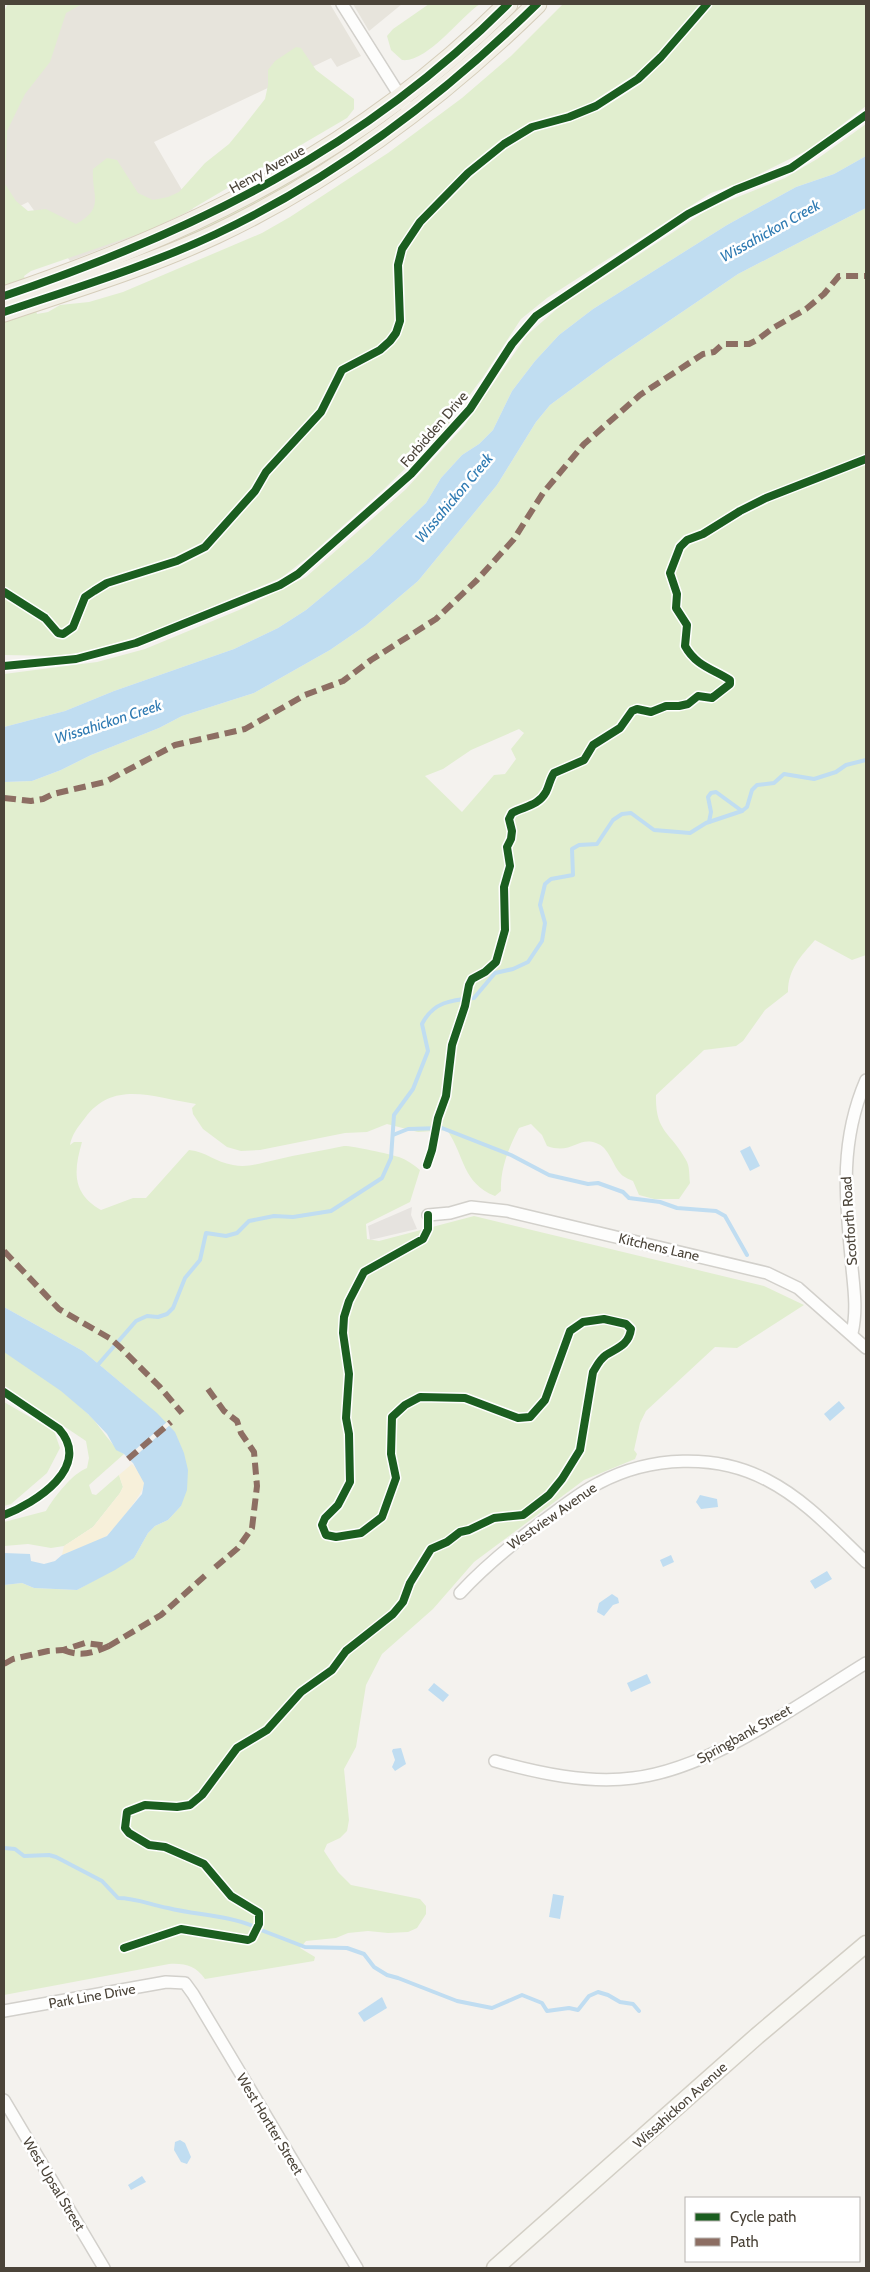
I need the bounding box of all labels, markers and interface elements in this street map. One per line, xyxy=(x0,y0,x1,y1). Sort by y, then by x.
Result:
street label: Henry Avenue xyxy=(226,141,308,197)
water label: Wissahickon Creek xyxy=(717,196,824,266)
street label: Forbidden Drive xyxy=(396,387,472,471)
water label: Wissahickon Creek xyxy=(411,449,497,547)
water label: Wissahickon Creek xyxy=(52,696,164,748)
street label: Scotforth Road xyxy=(837,1176,861,1266)
street label: Kitchens Lane xyxy=(617,1229,701,1265)
street label: Westview Avenue xyxy=(504,1478,600,1554)
street label: Springbank Street xyxy=(693,1700,795,1768)
street label: Park Line Drive xyxy=(47,1980,137,2012)
street label: Wissahickon Avenue xyxy=(629,2058,731,2152)
street label: West Hortter Street xyxy=(233,2070,308,2178)
street label: West Upsal Street xyxy=(19,2134,89,2234)
legend xyxy=(685,2197,860,2262)
text: Cycle path xyxy=(730,2208,796,2226)
text: Path xyxy=(730,2233,759,2251)

